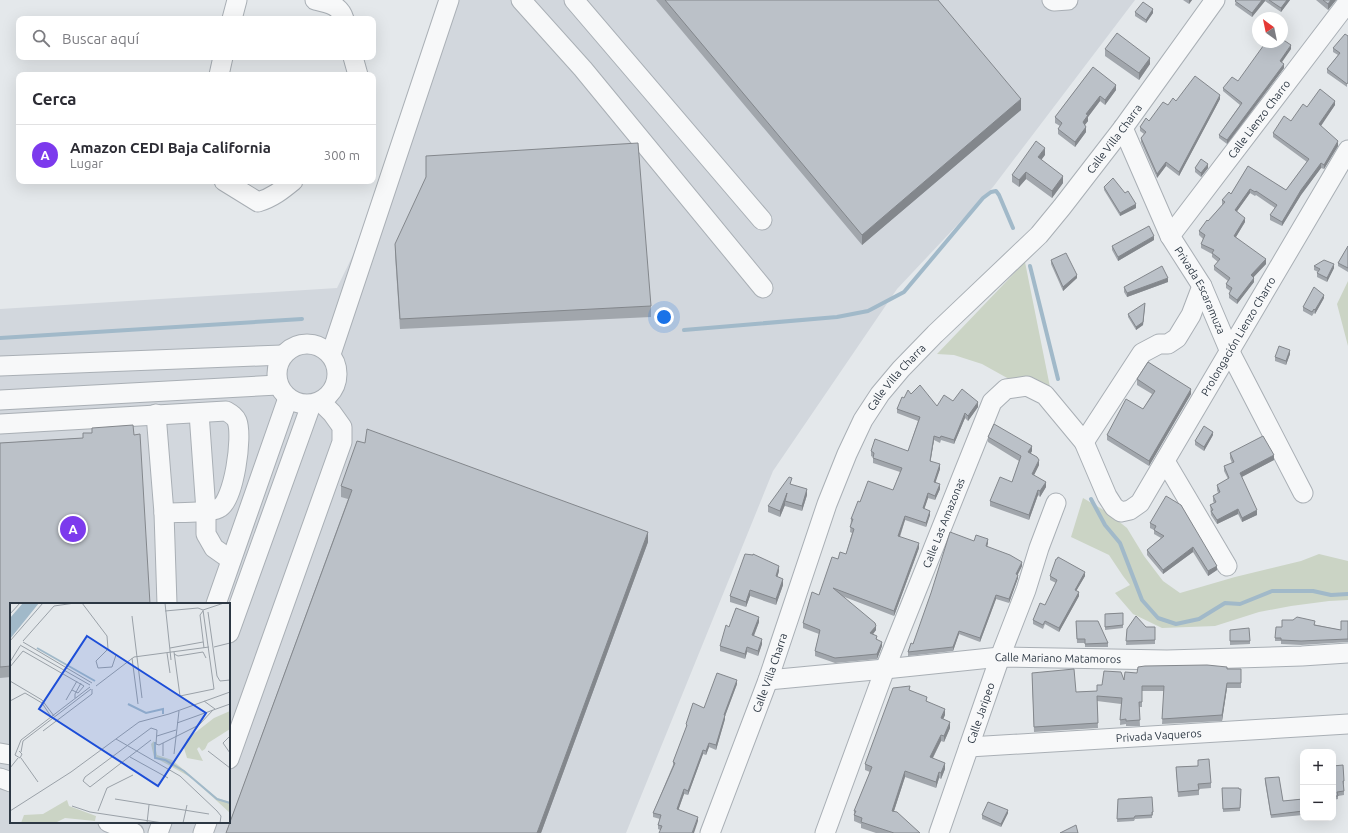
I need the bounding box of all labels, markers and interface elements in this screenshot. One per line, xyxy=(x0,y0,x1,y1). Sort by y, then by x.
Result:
north arrow xyxy=(1252,12,1288,48)
search box xyxy=(16,16,376,60)
icon: search xyxy=(30,27,52,49)
text: Buscar aquí xyxy=(62,30,139,47)
street label: Calle Lienzo Charro xyxy=(1226,78,1292,160)
text: Cerca xyxy=(32,89,77,108)
street label: Calle Villa Charra xyxy=(1084,102,1144,176)
text: Amazon CEDI Baja California xyxy=(70,139,271,156)
text: A xyxy=(40,148,50,162)
text: 300 m xyxy=(324,148,360,162)
text: Lugar xyxy=(70,156,103,170)
street label: Privada Escaramuza xyxy=(1172,244,1228,336)
street label: Prolongación Lienzo Charro xyxy=(1199,275,1278,398)
your location xyxy=(654,307,674,327)
street label: Calle Villa Charra xyxy=(865,342,928,413)
street label: Calle Las Amazonas xyxy=(920,476,967,570)
pin: A xyxy=(60,514,86,544)
inset map xyxy=(10,603,230,823)
street label: Calle Villa Charra xyxy=(750,632,789,714)
street label: Calle Mariano Matamoros xyxy=(994,651,1121,665)
street label: Calle Jaripeo xyxy=(964,681,997,745)
street label: Privada Vaqueros xyxy=(1116,727,1202,744)
map controls xyxy=(1300,749,1336,821)
button: + xyxy=(1300,749,1336,785)
button: − xyxy=(1300,785,1336,821)

